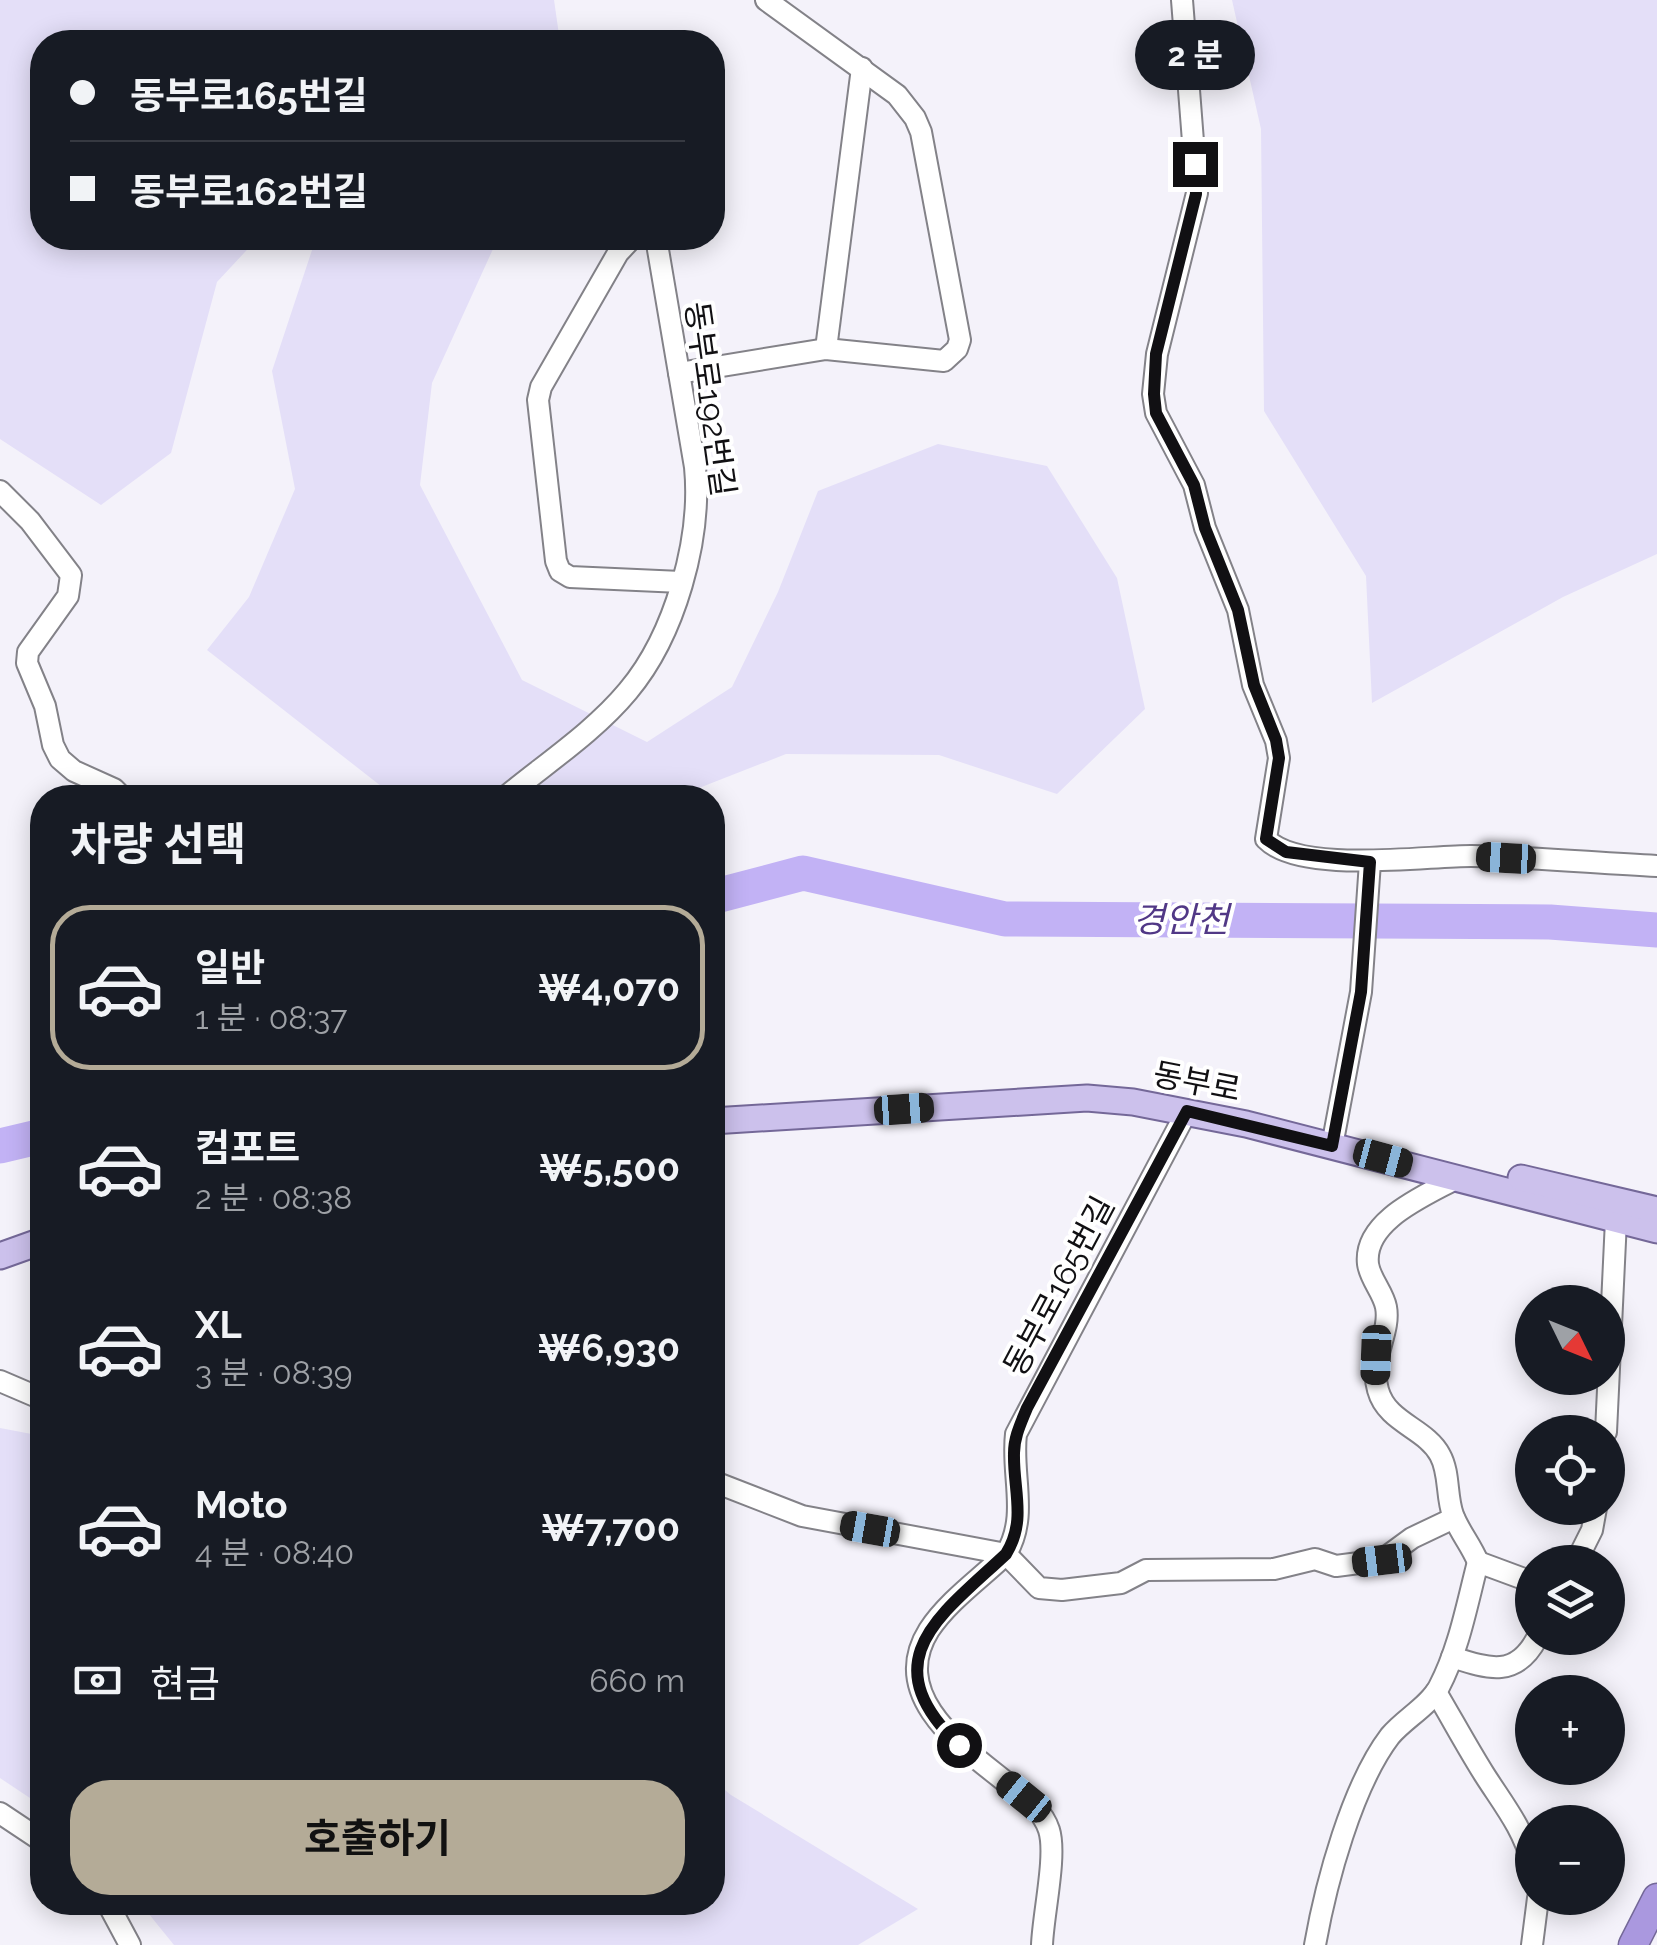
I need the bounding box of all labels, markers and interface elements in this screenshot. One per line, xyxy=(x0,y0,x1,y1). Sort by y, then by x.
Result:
callout: 2 분 xyxy=(1135,19,1255,89)
text: 2 분 xyxy=(1167,36,1223,73)
text: 동부로165번길 xyxy=(130,73,368,118)
route end xyxy=(1173,142,1218,187)
text: 동부로162번길 xyxy=(130,169,368,214)
street label: 동부로192번길 xyxy=(679,299,742,499)
text: 차량 선택 xyxy=(70,818,246,871)
car xyxy=(1475,841,1537,875)
water label: 경안천 xyxy=(1133,899,1233,940)
icon: car xyxy=(75,943,165,1033)
text: 일반 xyxy=(195,945,265,990)
text: ₩4,070 xyxy=(538,965,680,1010)
text: 1 분 · 08:37 xyxy=(195,999,347,1036)
street label: 동부로 xyxy=(1150,1055,1244,1108)
car xyxy=(873,1092,935,1126)
icon: car xyxy=(75,1123,165,1213)
text: 컴포트 xyxy=(195,1125,300,1170)
car xyxy=(1350,1136,1416,1180)
text: ₩5,500 xyxy=(539,1145,680,1190)
text: 2 분 · 08:38 xyxy=(195,1179,352,1216)
street label: 동부로165번길 xyxy=(996,1190,1121,1382)
north arrow xyxy=(1515,1285,1625,1395)
map controls xyxy=(1515,1285,1625,1915)
text: XL xyxy=(195,1302,242,1347)
icon: car xyxy=(75,1303,165,1393)
car xyxy=(1360,1324,1392,1386)
text: ₩6,930 xyxy=(537,1325,680,1370)
text: 3 분 · 08:39 xyxy=(195,1354,352,1391)
button: locate xyxy=(1515,1415,1625,1525)
text: Moto xyxy=(195,1482,288,1527)
icon: car xyxy=(75,1483,165,1573)
text: ₩7,700 xyxy=(541,1505,680,1550)
car xyxy=(838,1509,902,1549)
text: 4 분 · 08:40 xyxy=(195,1534,354,1571)
car xyxy=(1350,1541,1414,1579)
button: layers xyxy=(1515,1545,1625,1655)
icon: cash xyxy=(70,1653,125,1708)
text: 현금 xyxy=(150,1661,220,1706)
text: 660 m xyxy=(589,1662,685,1699)
button: + xyxy=(1515,1675,1625,1785)
route start xyxy=(937,1723,982,1768)
car xyxy=(991,1766,1057,1828)
button: 호출하기 xyxy=(70,1780,685,1895)
button: − xyxy=(1515,1805,1625,1915)

